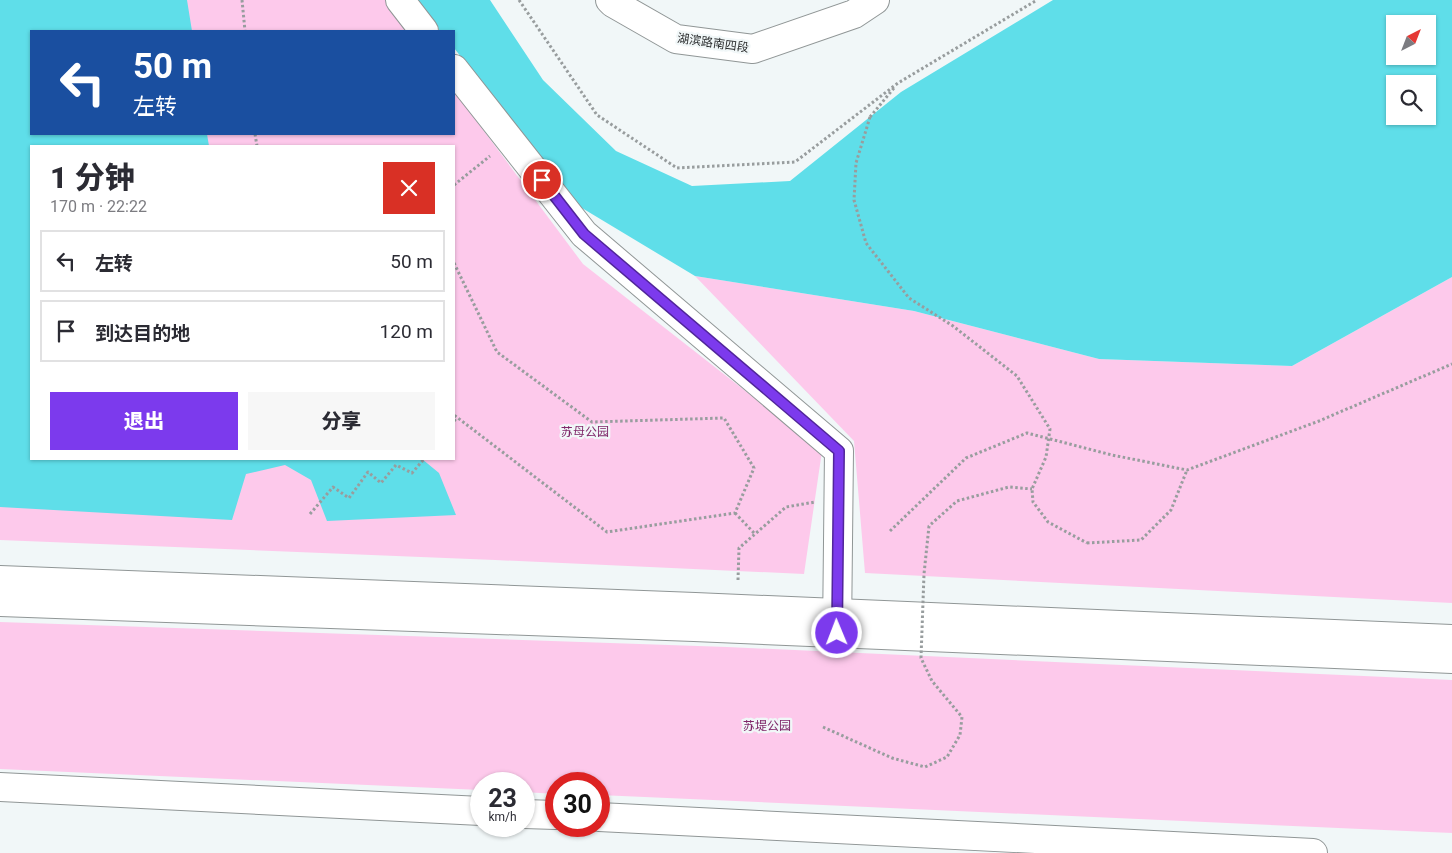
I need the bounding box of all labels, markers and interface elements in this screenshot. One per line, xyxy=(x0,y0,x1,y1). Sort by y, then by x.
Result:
north arrow xyxy=(1386,15,1436,65)
map controls xyxy=(1386,15,1436,125)
street label: 湖滨路南四段 xyxy=(676,31,750,55)
text: 50 m xyxy=(133,46,212,87)
icon: left xyxy=(50,50,115,115)
button: search xyxy=(1386,75,1436,125)
text: 左转 xyxy=(133,94,177,119)
pin xyxy=(521,159,563,201)
text: 1 分钟 xyxy=(50,160,135,195)
button: close xyxy=(383,162,435,214)
icon: arrive xyxy=(528,166,556,194)
text: 170 m · 22:22 xyxy=(50,197,147,216)
icon: left xyxy=(52,247,80,275)
text: 50 m xyxy=(390,250,433,273)
text: 左转 xyxy=(95,252,133,275)
icon: arrive xyxy=(52,317,80,345)
text: 120 m xyxy=(380,320,433,343)
text: 到达目的地 xyxy=(95,322,190,345)
button: 退出 xyxy=(50,392,238,450)
button: 分享 xyxy=(248,392,435,450)
park label: 苏母公园 xyxy=(561,425,609,439)
position arrow xyxy=(810,606,862,658)
park label: 苏堤公园 xyxy=(743,719,791,733)
speed limit sign: 30 xyxy=(545,772,610,837)
text: 23 xyxy=(488,784,517,813)
text: km/h xyxy=(488,810,517,824)

